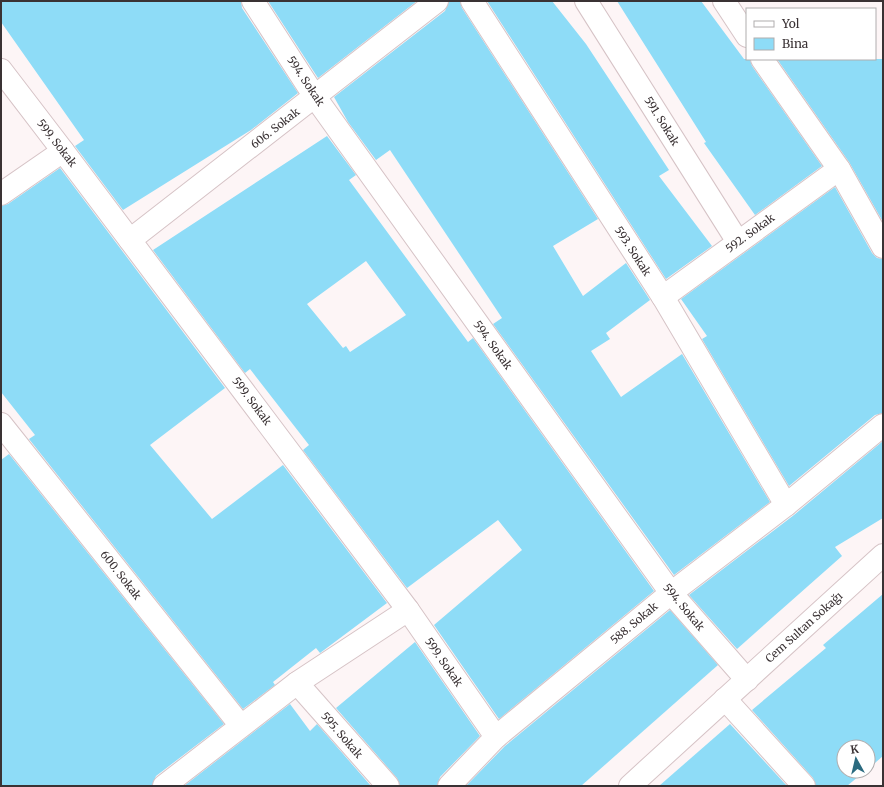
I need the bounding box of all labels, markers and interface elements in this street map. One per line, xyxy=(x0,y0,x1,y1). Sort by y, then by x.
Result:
legend xyxy=(746,8,876,60)
text: Yol xyxy=(781,16,800,31)
text: Bina xyxy=(782,36,809,51)
street label: 594. Sokak xyxy=(284,53,328,109)
street label: 591. Sokak xyxy=(641,94,683,148)
street label: 606. Sokak xyxy=(248,104,302,151)
street label: 599. Sokak xyxy=(34,116,80,170)
street label: 592. Sokak xyxy=(723,211,777,255)
street label: 593. Sokak xyxy=(612,224,654,278)
street label: 594. Sokak xyxy=(471,318,515,372)
street label: 599. Sokak xyxy=(229,374,275,428)
street label: 600. Sokak xyxy=(97,548,145,602)
street label: 594. Sokak xyxy=(660,581,708,633)
street label: Cem Sultan Sokağı xyxy=(762,588,846,665)
street label: 588. Sokak xyxy=(608,599,660,647)
street label: 599. Sokak xyxy=(422,635,466,689)
street label: 595. Sokak xyxy=(318,709,366,761)
north arrow xyxy=(836,739,876,779)
text: K xyxy=(850,741,860,757)

